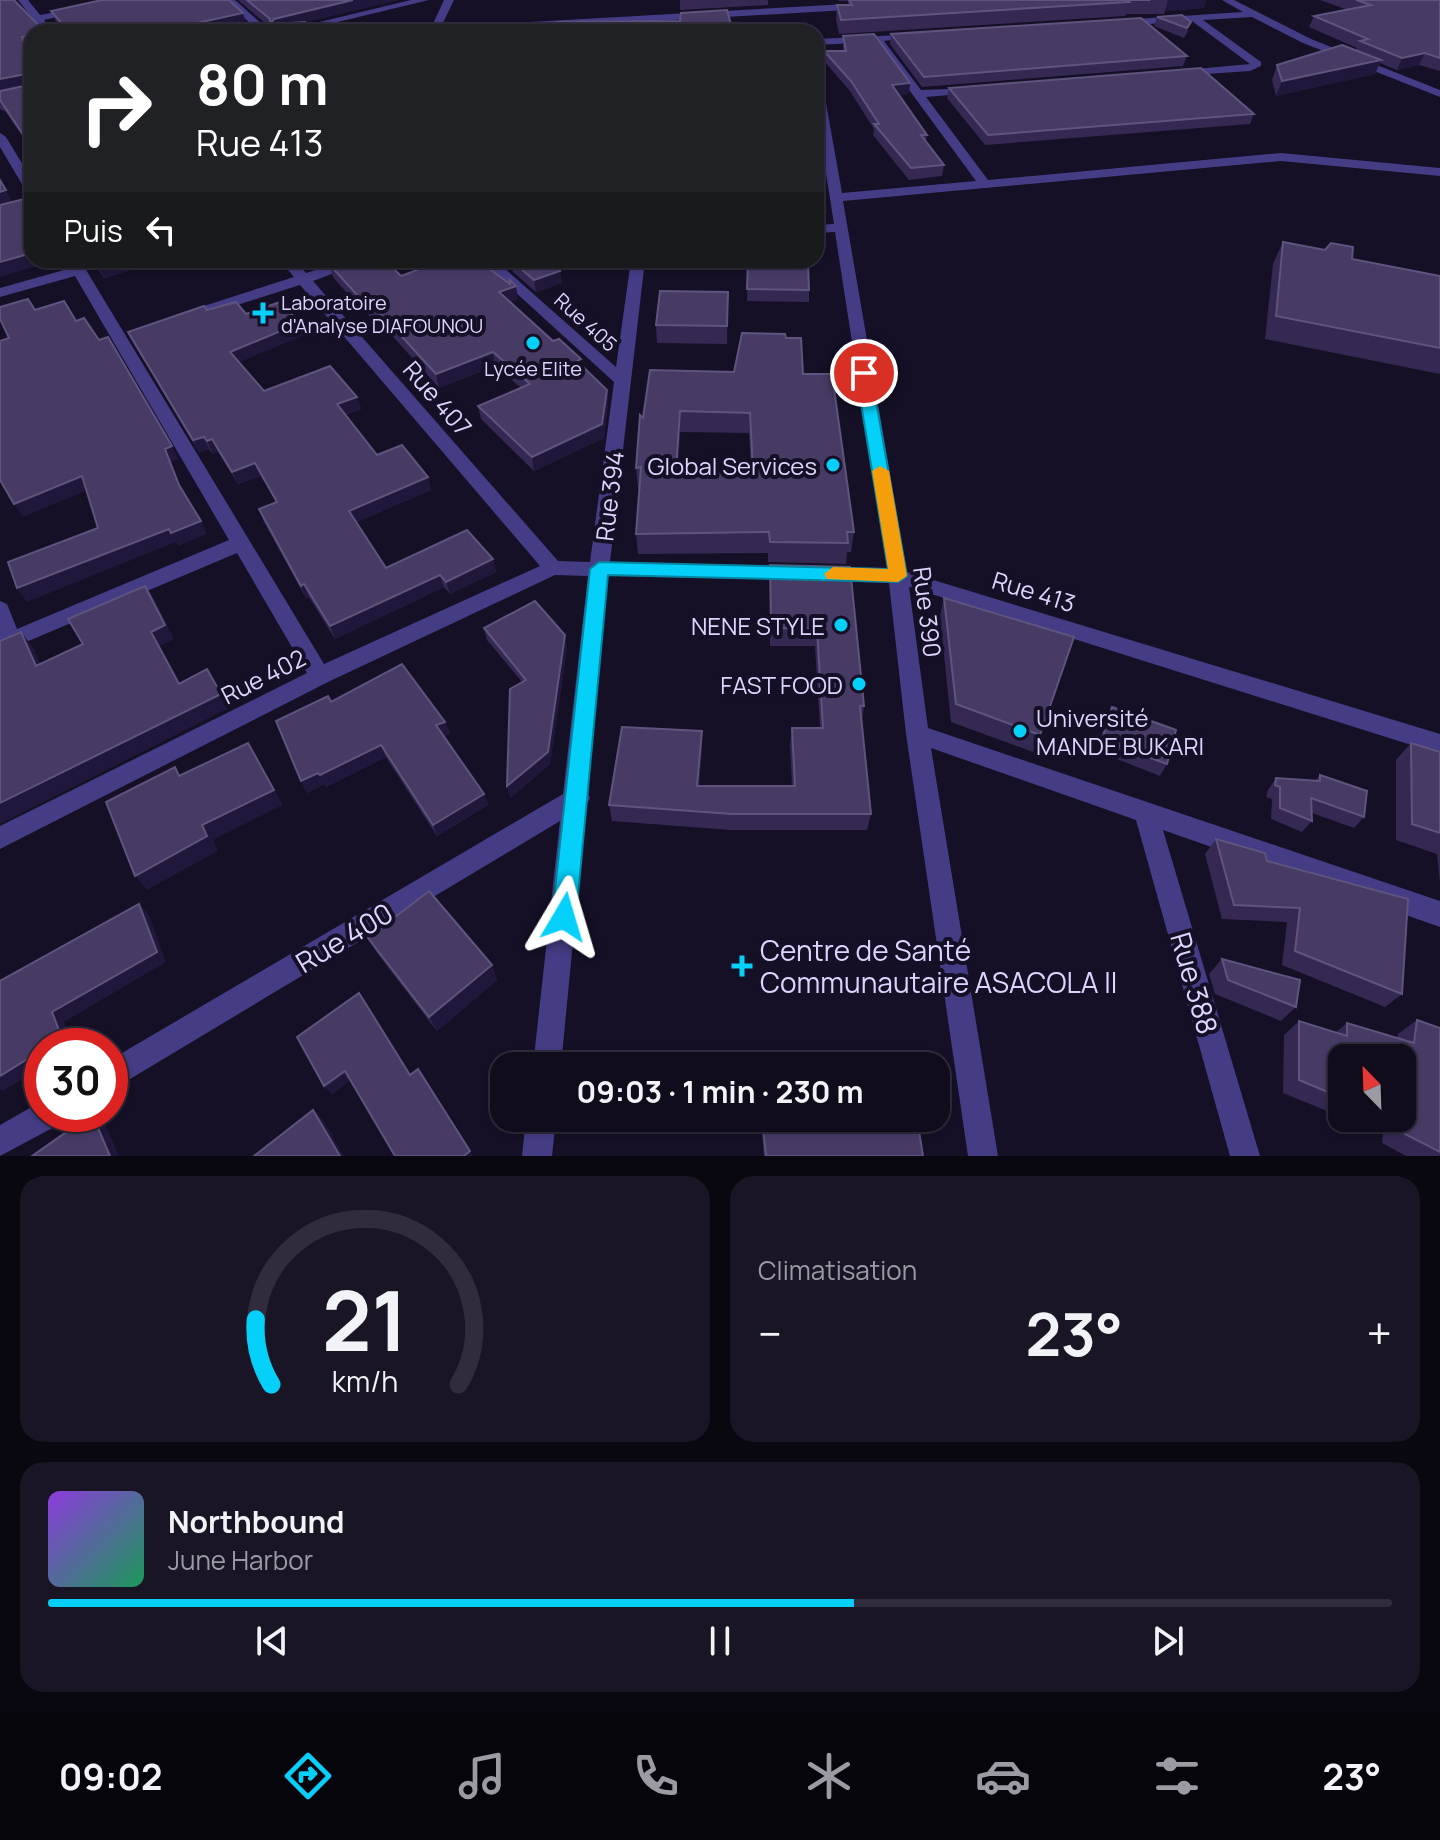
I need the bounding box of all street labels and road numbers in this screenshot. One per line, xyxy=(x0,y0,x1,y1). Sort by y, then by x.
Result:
street label: Rue 405 xyxy=(549,287,623,357)
street label: Rue 407 xyxy=(396,354,480,442)
street label: Rue 394 xyxy=(587,449,631,543)
street label: Rue 413 xyxy=(989,563,1079,619)
street label: Rue 390 xyxy=(906,565,950,659)
street label: Rue 402 xyxy=(215,641,311,711)
street label: Rue 400 xyxy=(288,893,400,981)
street label: Rue 388 xyxy=(1162,928,1228,1038)

